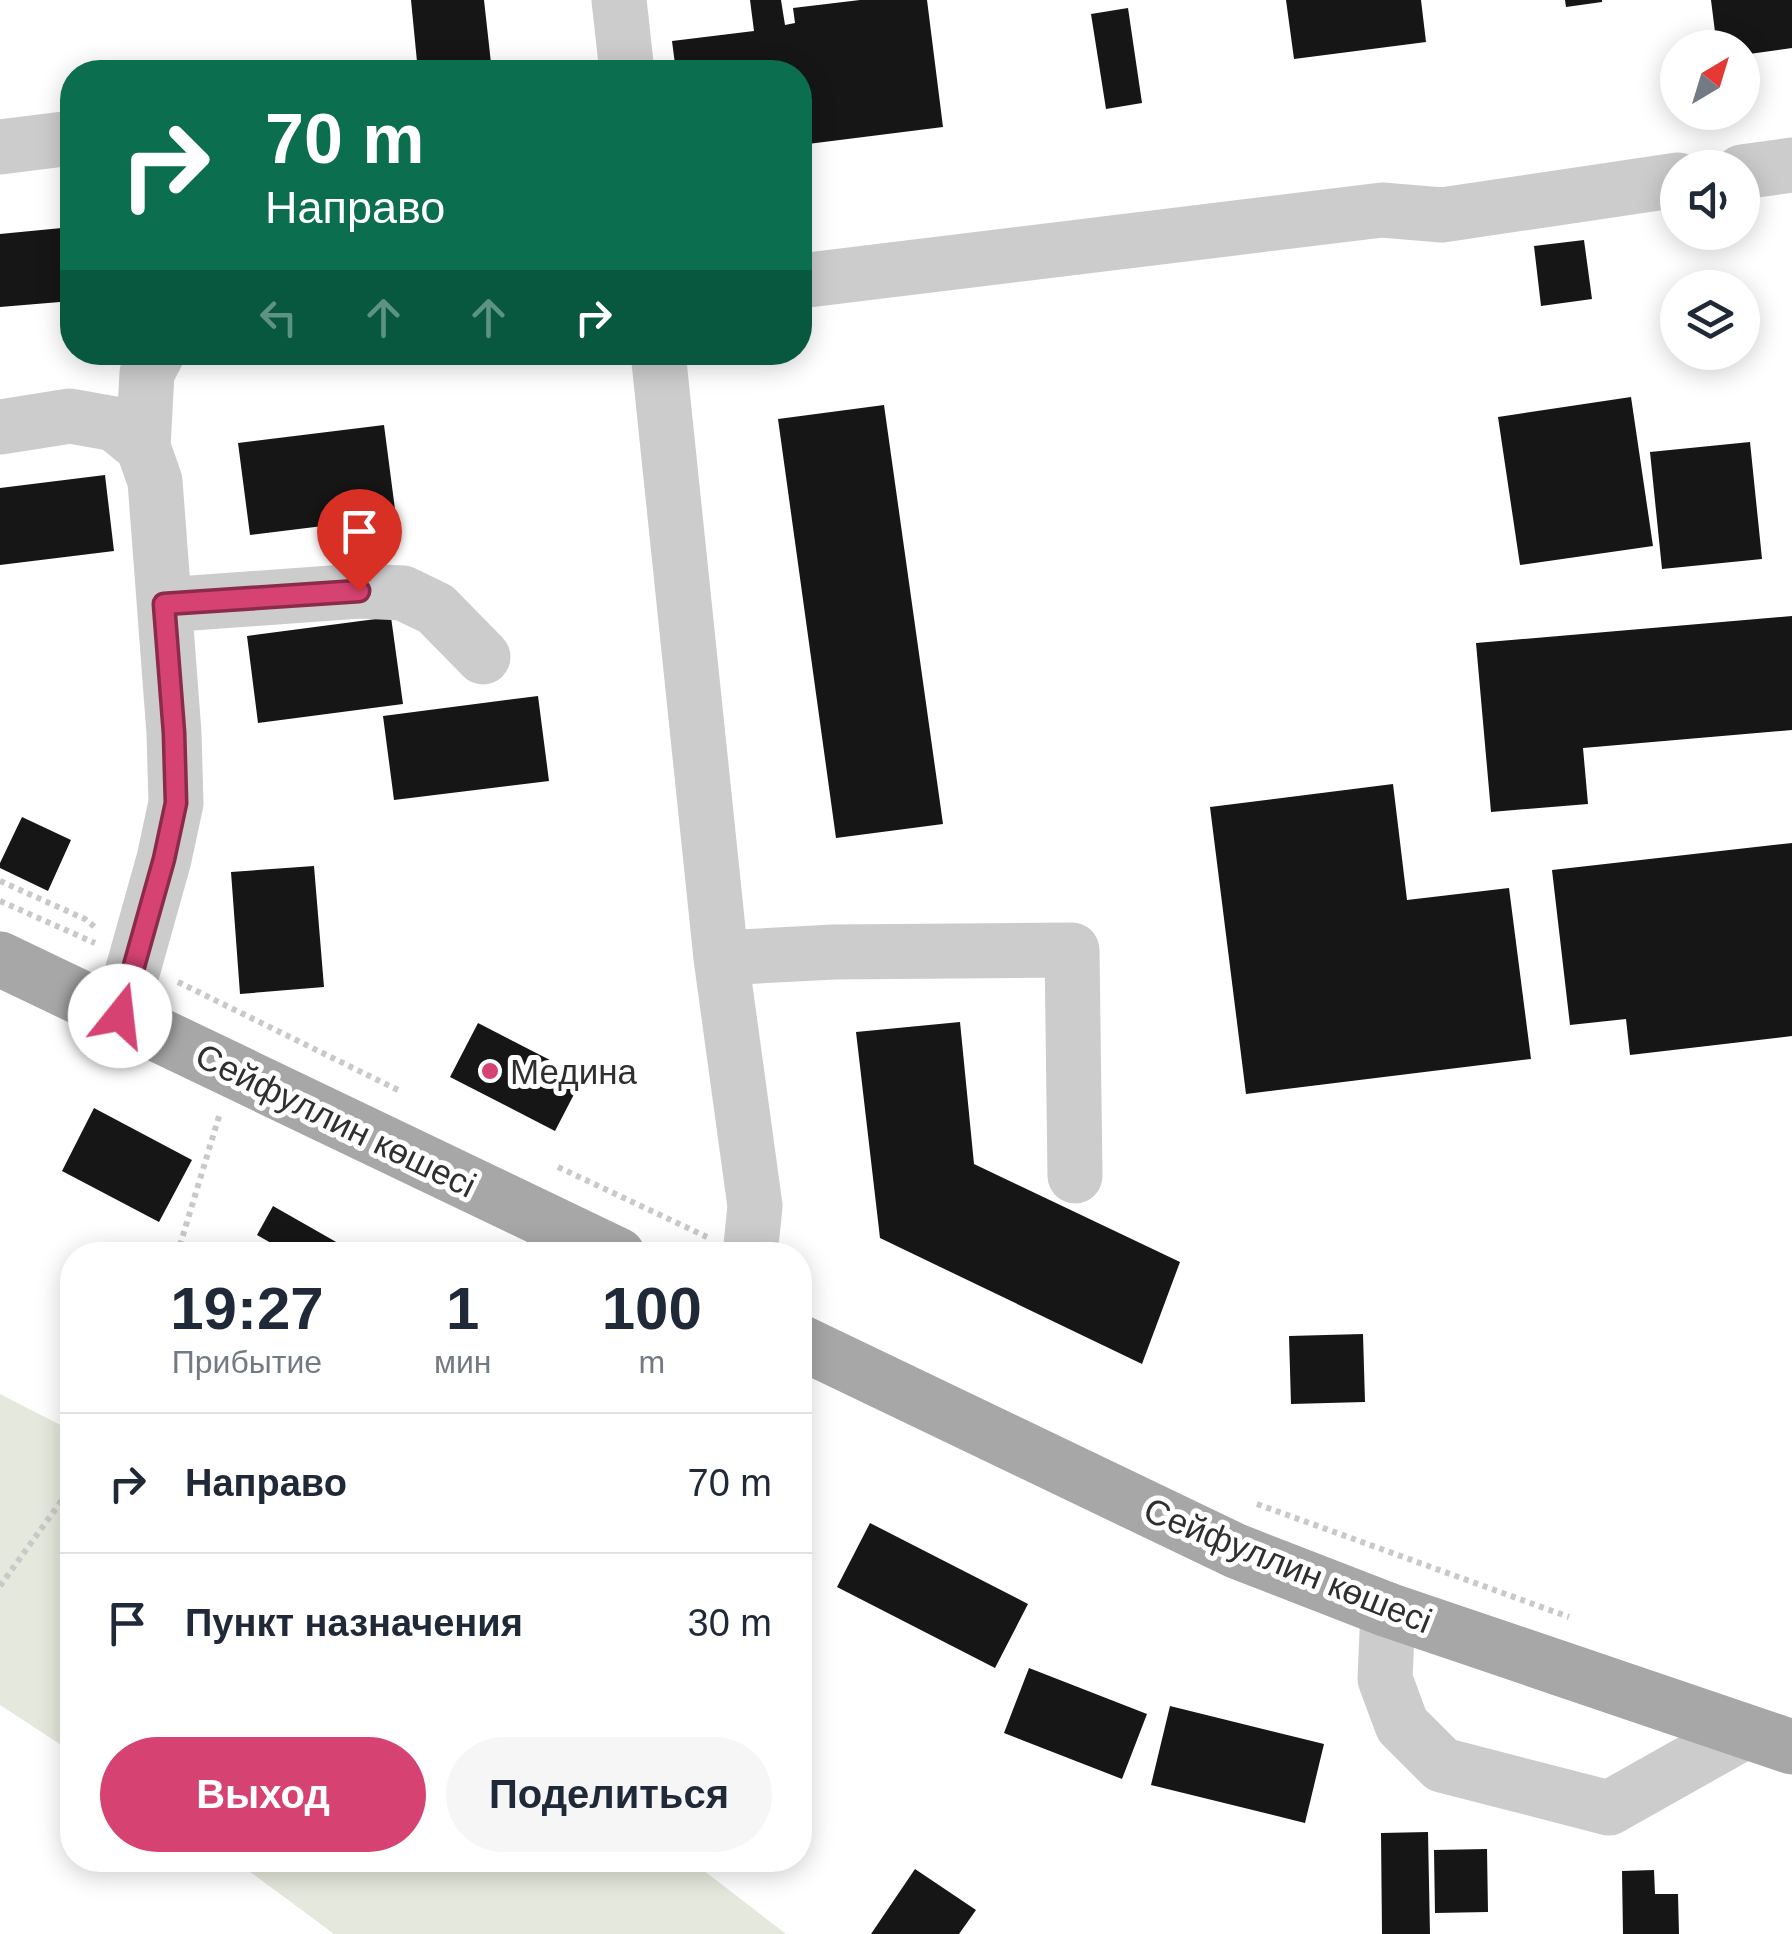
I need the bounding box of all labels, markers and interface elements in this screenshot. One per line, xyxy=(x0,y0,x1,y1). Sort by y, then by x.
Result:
north arrow xyxy=(1660,30,1760,130)
map controls xyxy=(1660,30,1760,370)
icon: right xyxy=(100,100,230,230)
text: 70 m xyxy=(265,100,425,178)
button: sound xyxy=(1660,150,1760,250)
text: Направо xyxy=(265,182,445,233)
button: layers xyxy=(1660,270,1760,370)
icon: left xyxy=(251,290,306,345)
icon: ahead xyxy=(356,290,411,345)
icon: ahead xyxy=(461,290,516,345)
icon: right xyxy=(566,290,621,345)
pin xyxy=(317,489,402,592)
icon: arrive xyxy=(332,504,387,559)
position arrow xyxy=(68,964,172,1068)
street label: Сейфуллин көшесі xyxy=(190,1035,482,1205)
place label: Медина xyxy=(510,1052,638,1091)
marker: Медина xyxy=(479,1060,501,1082)
text: 19:27 xyxy=(170,1275,324,1342)
text: 1 xyxy=(446,1275,479,1342)
text: 100 xyxy=(602,1275,702,1342)
text: Прибытие xyxy=(172,1344,322,1380)
text: мин xyxy=(434,1344,491,1380)
text: m xyxy=(638,1344,665,1380)
icon: right xyxy=(100,1456,155,1511)
text: Направо xyxy=(185,1462,347,1504)
text: 70 m xyxy=(688,1462,772,1504)
street label: Сейфуллин көшесі xyxy=(1139,1490,1437,1640)
icon: arrive xyxy=(100,1596,155,1651)
text: Пункт назначения xyxy=(185,1602,523,1644)
text: 30 m xyxy=(688,1602,772,1644)
button: Выход xyxy=(100,1737,426,1852)
button: Поделиться xyxy=(446,1737,772,1852)

